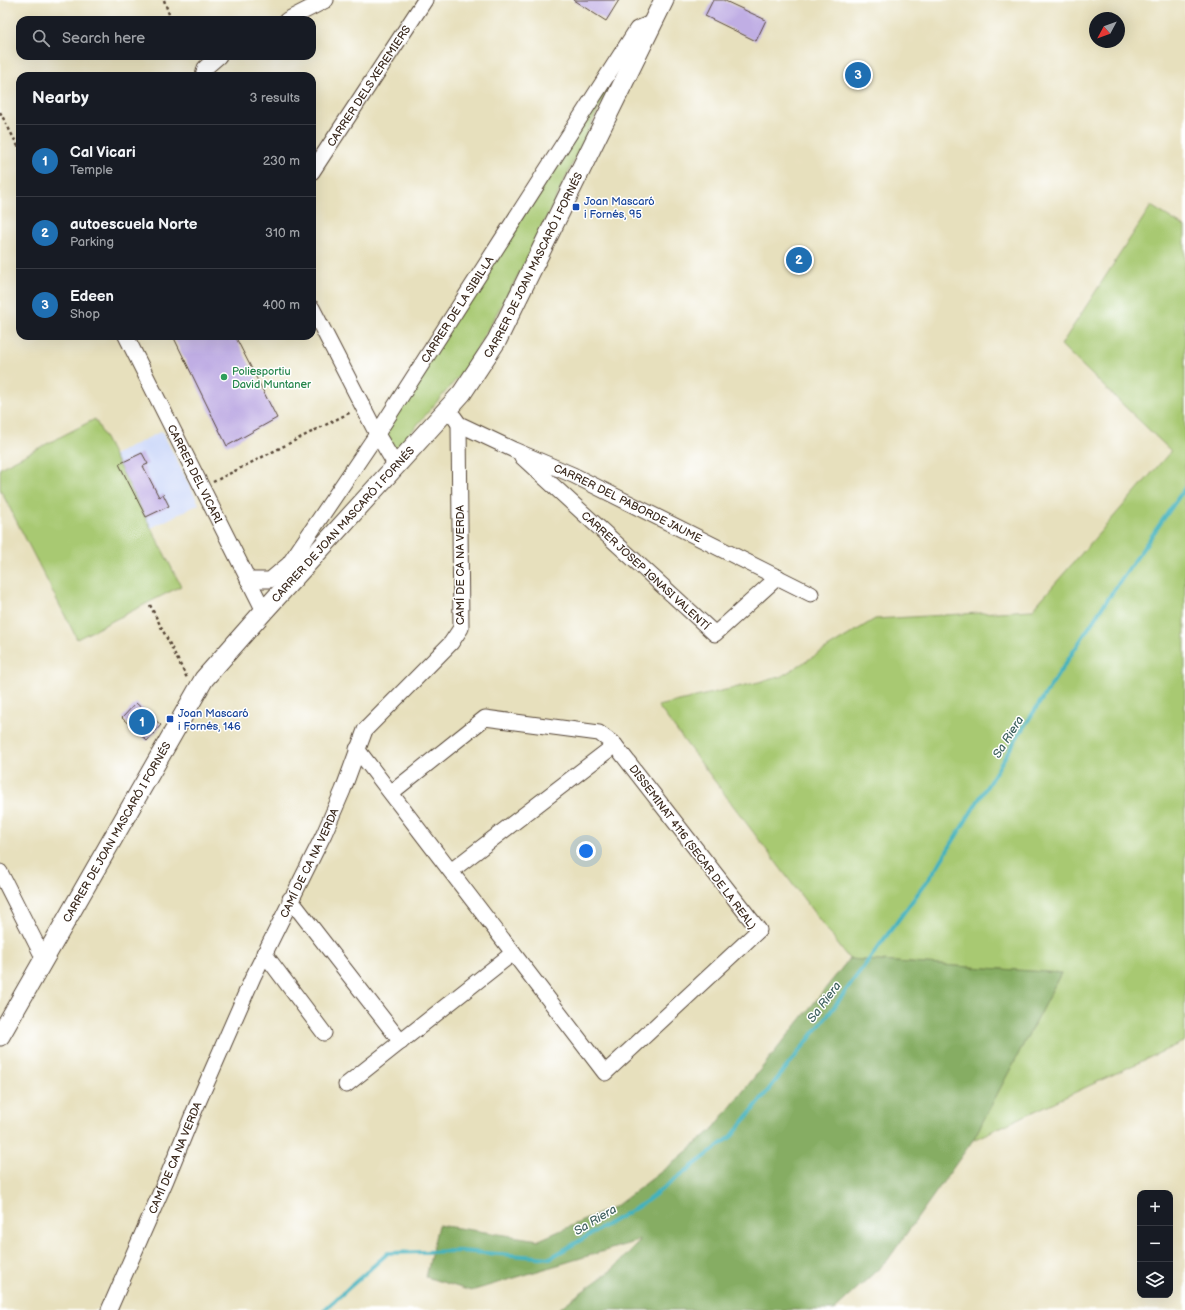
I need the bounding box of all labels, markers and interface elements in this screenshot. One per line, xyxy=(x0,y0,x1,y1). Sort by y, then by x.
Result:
north arrow xyxy=(1089,12,1125,48)
search box xyxy=(16,16,316,60)
street label: CARRER DELS XEREMIERS xyxy=(325,23,414,149)
icon: search xyxy=(30,27,52,49)
text: Search here xyxy=(62,29,145,48)
pin: 3 xyxy=(845,60,871,90)
text: Nearby xyxy=(32,88,89,108)
text: 3 results xyxy=(249,90,300,106)
text: Cal Vicari xyxy=(70,143,136,162)
text: 1 xyxy=(42,153,48,169)
text: 230 m xyxy=(263,153,300,169)
text: Temple xyxy=(70,162,113,178)
street label: CARRER DE JOAN MASCARÓ I FORNÉS xyxy=(481,170,585,360)
place label: Joan Mascaró i Fornés, 95 xyxy=(584,195,654,221)
marker: Joan Mascaró i Fornés, 95 xyxy=(571,202,581,212)
text: autoescuela Norte xyxy=(70,215,198,234)
text: 2 xyxy=(41,225,49,241)
text: 310 m xyxy=(265,225,300,241)
text: Parking xyxy=(70,234,114,250)
pin: 2 xyxy=(786,245,812,275)
street label: CARRER DE LA SIBIL·LA xyxy=(418,254,497,365)
text: Edeen xyxy=(70,287,114,306)
text: 3 xyxy=(41,297,49,313)
text: 400 m xyxy=(263,297,300,313)
text: Shop xyxy=(70,306,100,322)
place label: Poliesportiu David Muntaner xyxy=(232,365,312,391)
marker: Poliesportiu David Muntaner xyxy=(219,372,229,382)
street label: CARRER DEL VICARI xyxy=(164,422,225,526)
street label: CARRER DE JOAN MASCARÓ I FORNÉS xyxy=(269,444,417,605)
street label: CARRER DEL PABORDE JAUME xyxy=(551,462,704,545)
street label: CAMÍ DE CA NA VERDA xyxy=(453,505,467,625)
street label: CARRER JOSEP IGNASI VALENTÍ xyxy=(579,509,713,633)
pin: 1 xyxy=(129,707,155,737)
place label: Joan Mascaró i Fornés, 146 xyxy=(178,707,248,733)
water label: Sa Riera xyxy=(990,713,1027,761)
marker: Joan Mascaró i Fornés, 146 xyxy=(165,714,175,724)
street label: CARRER DE JOAN MASCARÓ I FORNÉS xyxy=(60,739,174,925)
street label: DISSEMINAT 4116 (SECAR DE LA REAL) xyxy=(626,762,759,932)
street label: CAMÍ DE CA NA VERDA xyxy=(277,806,341,920)
your location xyxy=(576,841,596,861)
water label: Sa Riera xyxy=(804,979,845,1026)
street label: CAMÍ DE CA NA VERDA xyxy=(146,1100,205,1216)
map controls xyxy=(1137,1190,1173,1298)
button: + xyxy=(1137,1190,1173,1226)
water label: Sa Riera xyxy=(571,1202,619,1239)
button: − xyxy=(1137,1226,1173,1262)
button: layers xyxy=(1137,1262,1173,1298)

